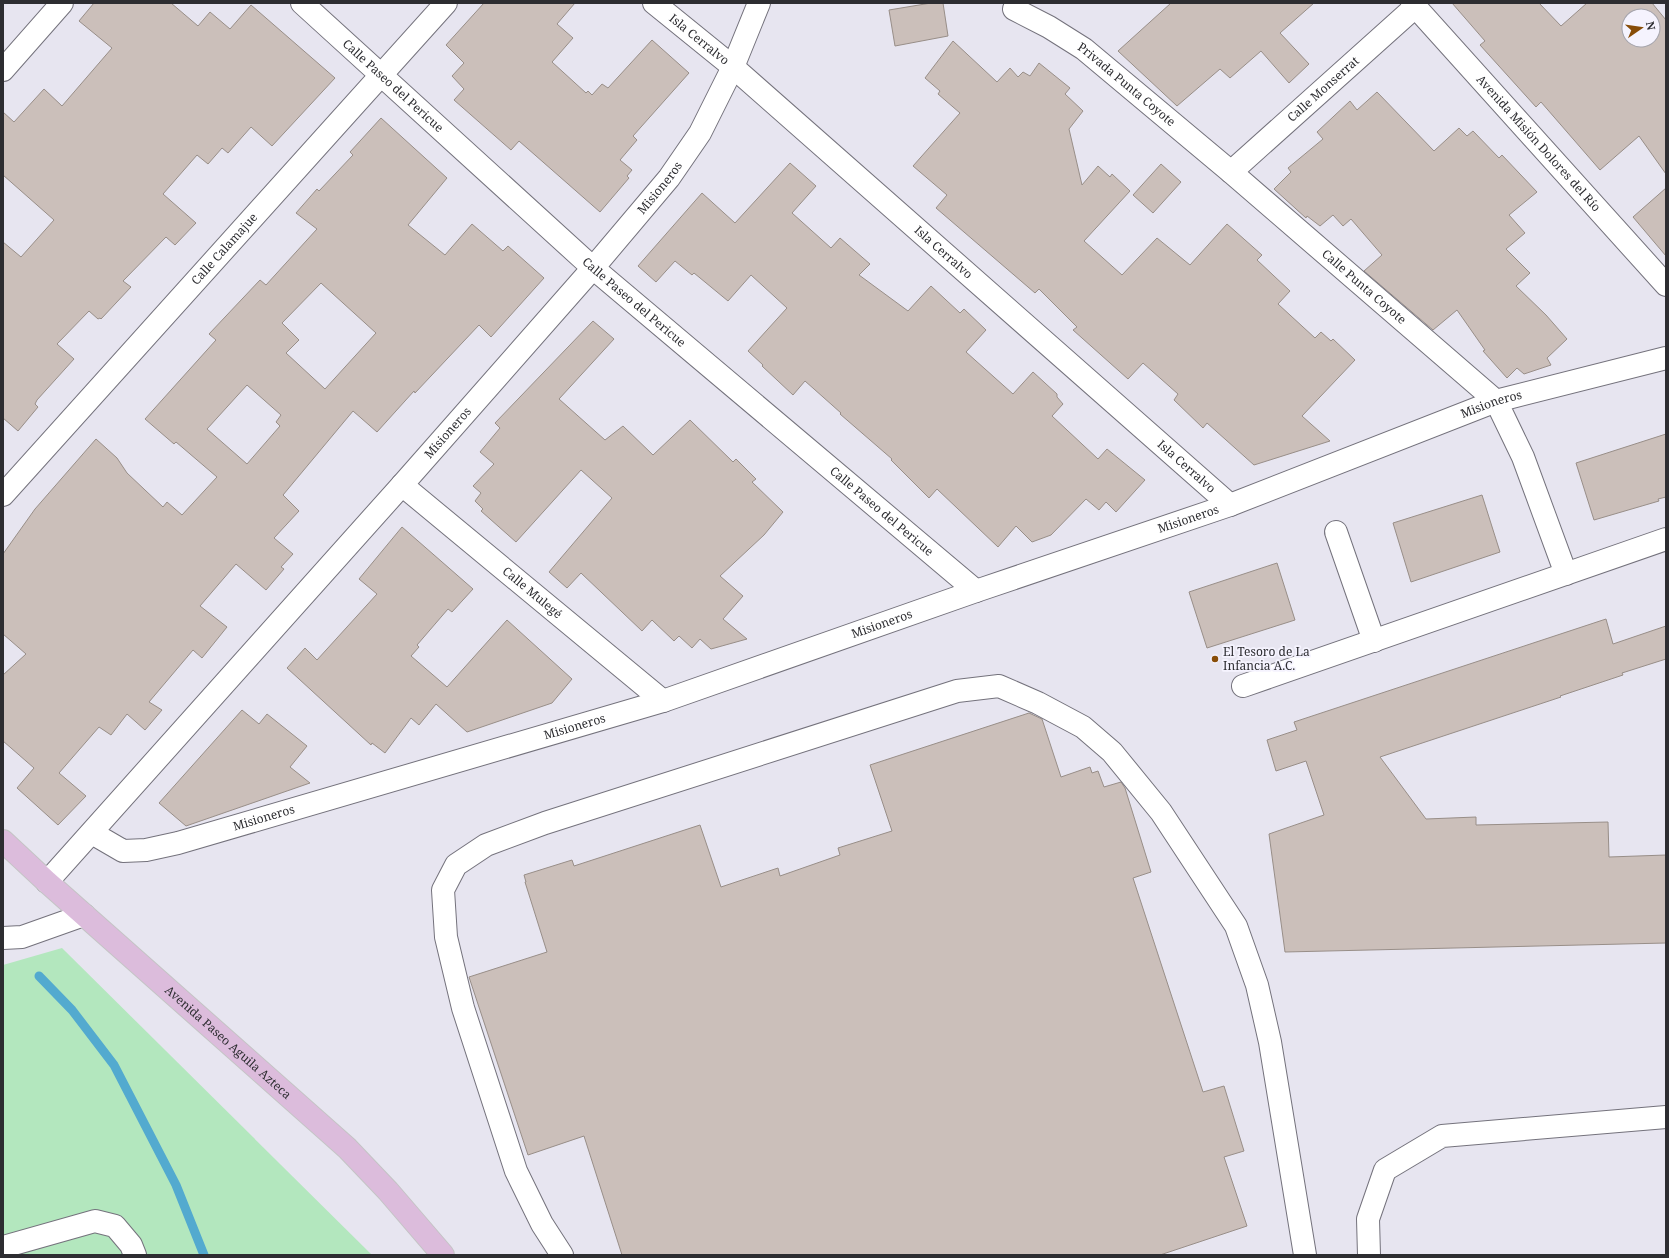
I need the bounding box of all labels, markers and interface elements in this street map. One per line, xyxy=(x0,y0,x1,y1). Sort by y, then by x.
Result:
north arrow xyxy=(1621,8,1661,48)
street label: Isla Cerralvo xyxy=(666,10,733,69)
text: N xyxy=(1643,20,1660,32)
street label: Calle Paseo del Pericue xyxy=(339,35,447,136)
street label: Privada Punta Coyote xyxy=(1075,38,1179,130)
street label: Calle Monserrat xyxy=(1283,52,1363,126)
street label: Avenida Misión Dolores del Río xyxy=(1473,71,1605,215)
street label: Misioneros xyxy=(633,158,686,218)
street label: Calle Calamajue xyxy=(187,209,261,288)
street label: Isla Cerralvo xyxy=(911,222,977,282)
street label: Calle Punta Coyote xyxy=(1318,245,1410,328)
street label: Calle Paseo del Pericue xyxy=(579,253,690,351)
street label: Misioneros xyxy=(1458,386,1523,422)
street label: Misioneros xyxy=(420,403,475,462)
street label: Isla Cerralvo xyxy=(1154,436,1220,497)
street label: Calle Paseo del Pericue xyxy=(826,462,937,560)
street label: Misioneros xyxy=(1155,500,1221,537)
street label: Calle Mulegé xyxy=(499,563,566,622)
street label: Misioneros xyxy=(849,605,914,642)
place label: El Tesoro de La Infancia A.C. xyxy=(1223,643,1310,674)
marker: El Tesoro de La Infancia A.C. xyxy=(1210,654,1220,664)
street label: Misioneros xyxy=(542,709,607,743)
street label: Misioneros xyxy=(231,800,296,834)
street label: Avenida Paseo Aguila Azteca xyxy=(161,981,295,1103)

